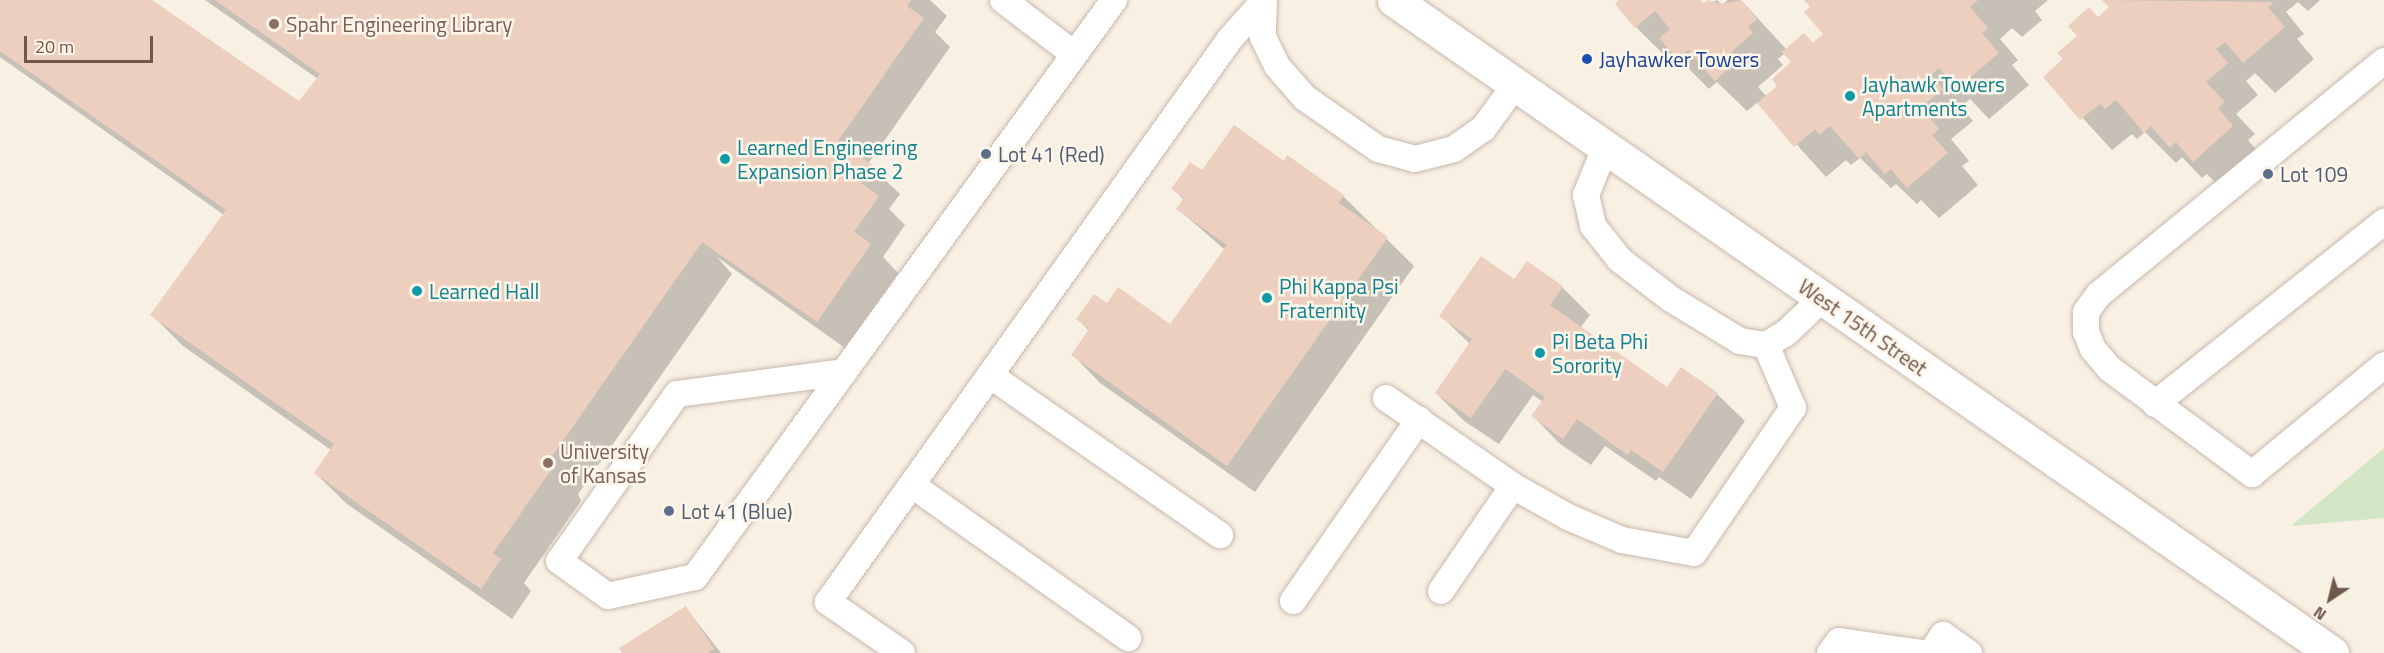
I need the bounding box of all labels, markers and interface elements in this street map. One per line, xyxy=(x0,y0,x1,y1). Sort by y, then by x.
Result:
place label: Spahr Engineering Library xyxy=(286,11,512,37)
marker: Spahr Engineering Library xyxy=(267,17,281,31)
scale bar xyxy=(27,24,156,62)
text: 20 m xyxy=(35,33,74,60)
place label: Jayhawker Towers xyxy=(1599,46,1759,72)
marker: Jayhawker Towers xyxy=(1580,52,1594,66)
place label: Jayhawk Towers Apartments xyxy=(1862,71,2005,121)
marker: Jayhawk Towers Apartments xyxy=(1843,89,1857,103)
place label: Learned Engineering Expansion Phase 2 xyxy=(737,134,918,184)
place label: Lot 41 (Red) xyxy=(998,141,1105,167)
marker: Lot 41 (Red) xyxy=(979,147,993,161)
marker: Learned Engineering Expansion Phase 2 xyxy=(718,152,732,166)
place label: Lot 109 xyxy=(2280,161,2348,187)
marker: Lot 109 xyxy=(2261,167,2275,181)
place label: Phi Kappa Psi Fraternity xyxy=(1279,273,1399,323)
street label: West 15th Street xyxy=(1794,273,1932,381)
place label: Learned Hall xyxy=(429,278,539,304)
marker: Learned Hall xyxy=(410,284,424,298)
marker: Phi Kappa Psi Fraternity xyxy=(1260,291,1274,305)
place label: Pi Beta Phi Sorority xyxy=(1552,328,1648,378)
marker: Pi Beta Phi Sorority xyxy=(1533,346,1547,360)
place label: University of Kansas xyxy=(560,438,649,488)
marker: University of Kansas xyxy=(541,456,555,470)
place label: Lot 41 (Blue) xyxy=(681,498,793,524)
marker: Lot 41 (Blue) xyxy=(662,504,676,518)
north arrow xyxy=(2300,569,2360,629)
text: N xyxy=(2308,601,2331,627)

